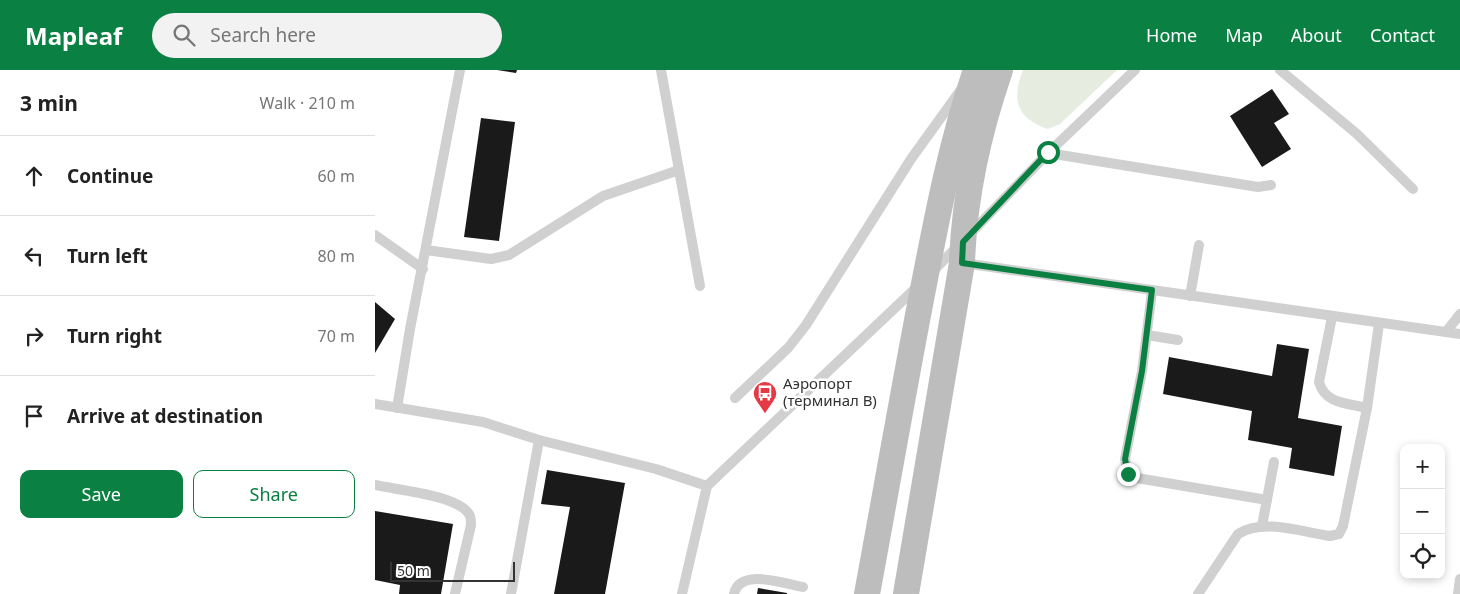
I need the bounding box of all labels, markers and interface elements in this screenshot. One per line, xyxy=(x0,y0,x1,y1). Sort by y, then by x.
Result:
search box xyxy=(152,13,502,58)
text: Mapleaf xyxy=(25,19,122,52)
icon: search xyxy=(170,21,198,49)
text: Search here xyxy=(210,22,316,48)
text: Home xyxy=(1146,23,1197,47)
text: Map xyxy=(1225,23,1263,47)
text: About xyxy=(1291,23,1342,47)
text: Contact xyxy=(1370,23,1435,47)
text: 3 min xyxy=(20,89,78,117)
text: Walk · 210 m xyxy=(260,92,355,114)
route start xyxy=(1037,141,1060,164)
icon: ahead xyxy=(20,162,48,190)
text: Continue xyxy=(67,163,153,189)
text: 60 m xyxy=(318,165,355,187)
icon: left xyxy=(20,242,48,270)
text: Turn left xyxy=(67,243,148,269)
text: 80 m xyxy=(318,245,355,267)
icon: right xyxy=(20,322,48,350)
text: Turn right xyxy=(67,323,162,349)
text: 70 m xyxy=(318,325,355,347)
place label: Аэропорт (терминал В) xyxy=(783,373,877,410)
bus stop icon: Аэропорт (терминал В) xyxy=(752,380,778,414)
icon: arrive xyxy=(20,402,48,430)
text: Arrive at destination xyxy=(67,403,263,429)
map controls xyxy=(1400,444,1445,579)
button: + xyxy=(1400,444,1445,489)
route end xyxy=(1117,463,1140,486)
button: Save xyxy=(20,470,183,518)
button: Share xyxy=(193,470,355,518)
button: − xyxy=(1400,489,1445,534)
button: locate xyxy=(1400,534,1445,579)
scale bar xyxy=(390,559,515,582)
text: 50 m xyxy=(397,561,430,580)

